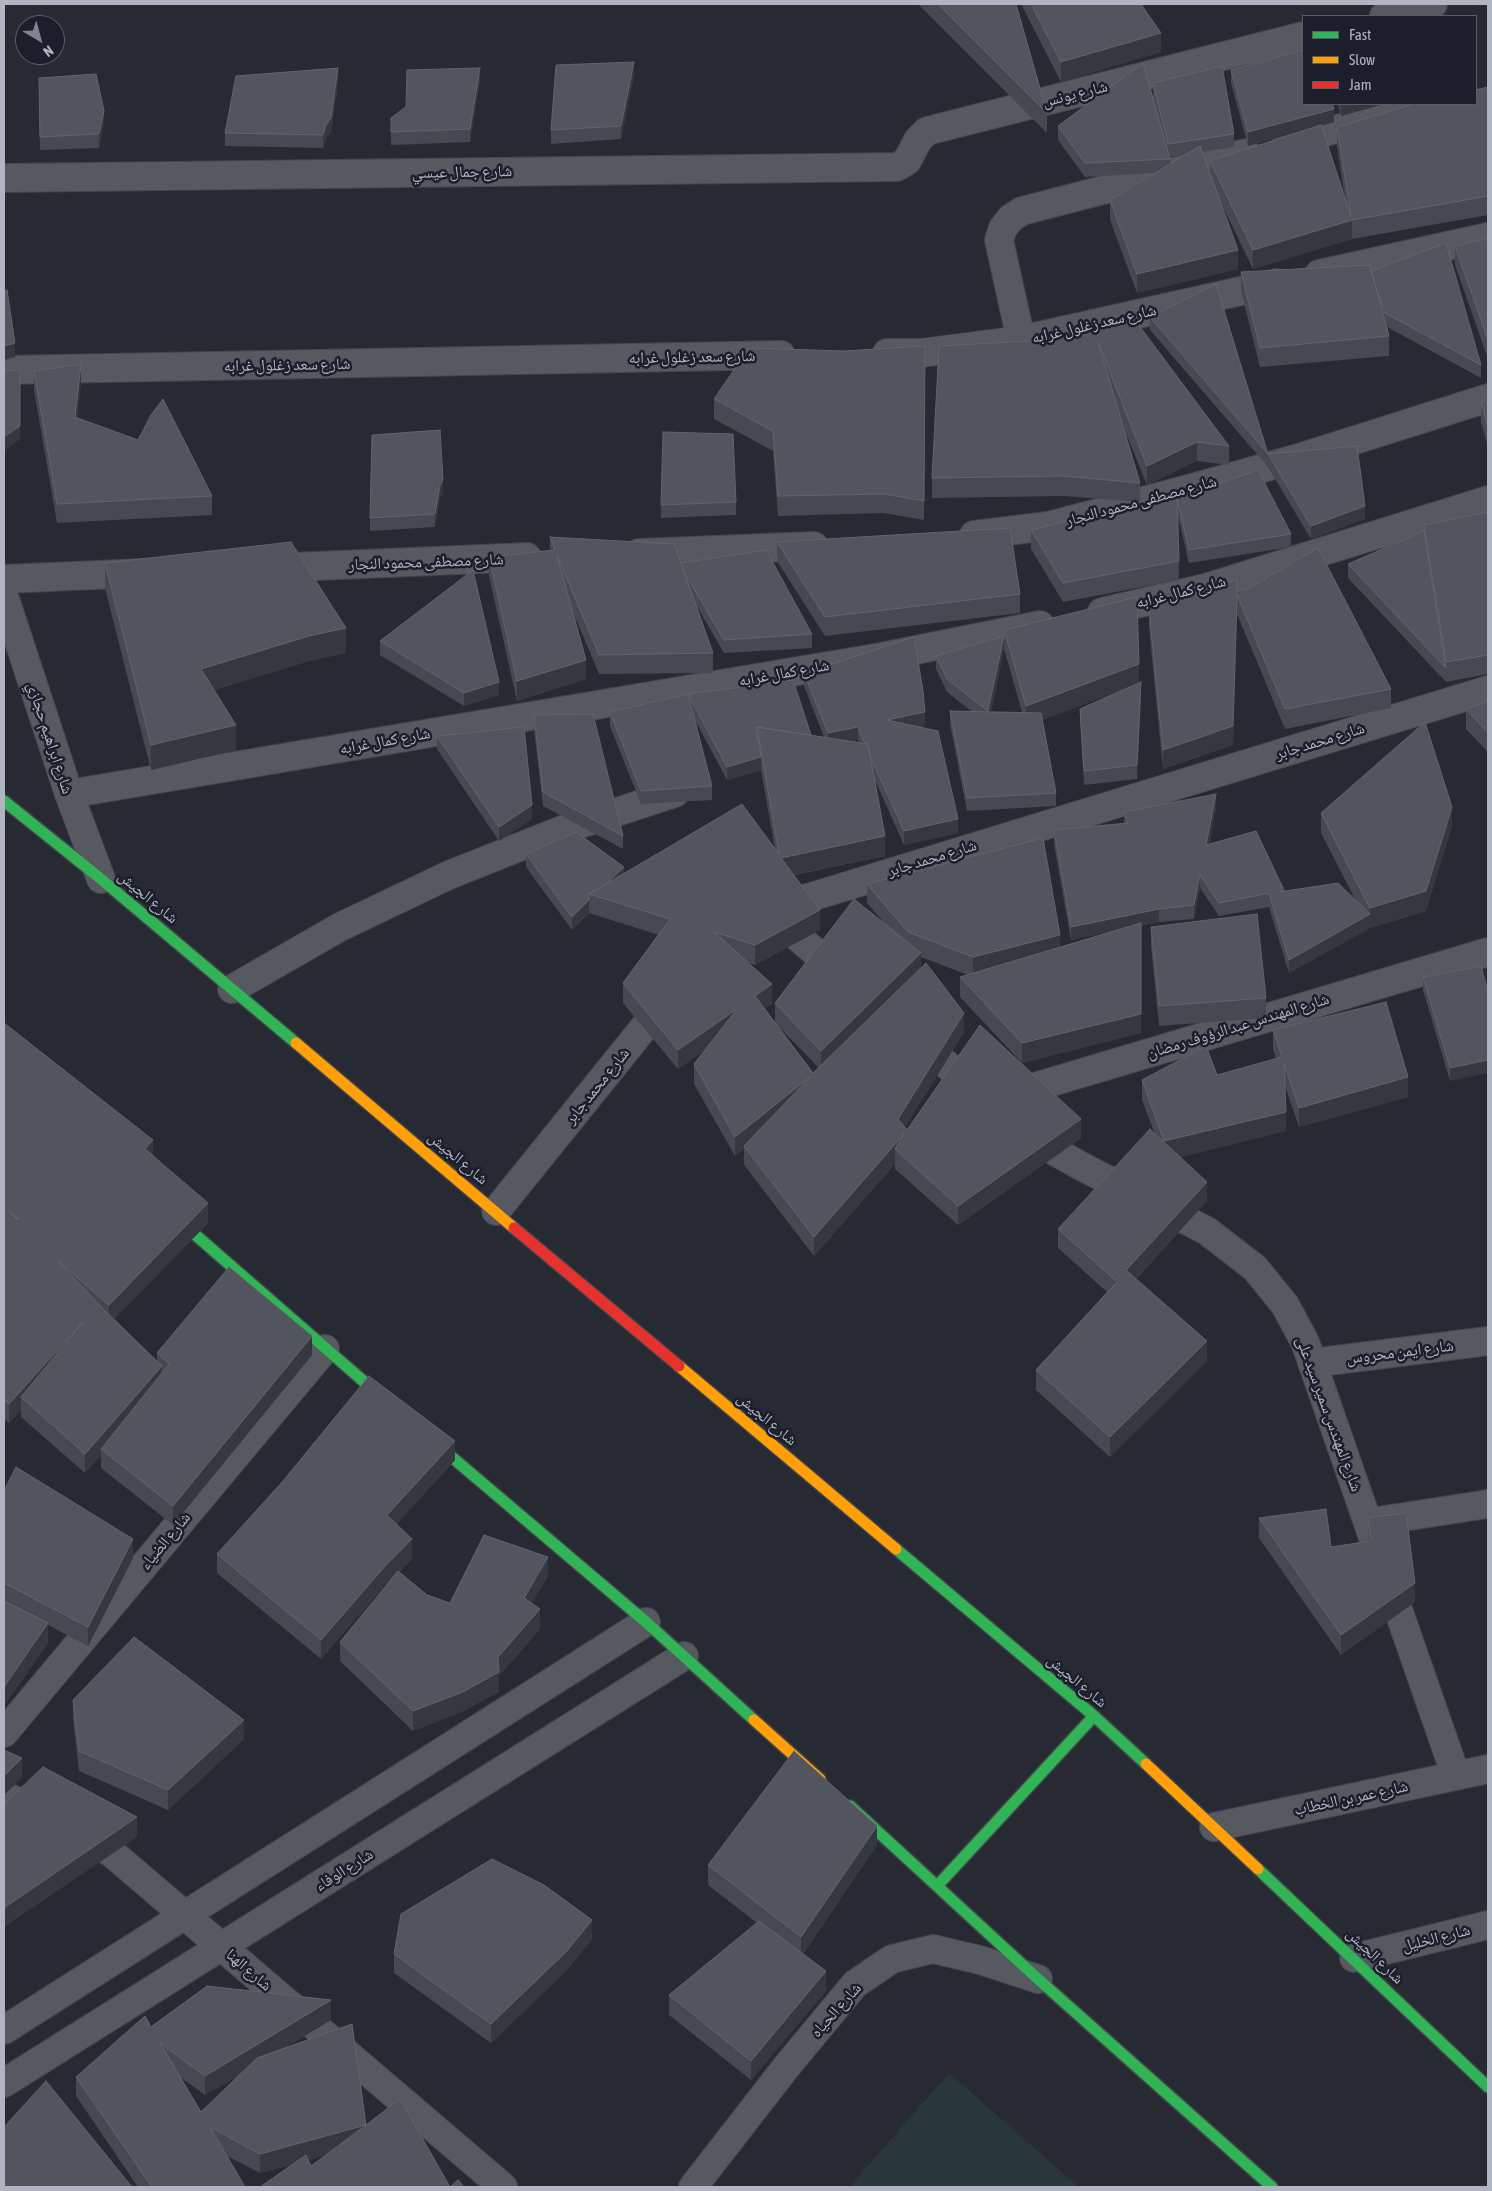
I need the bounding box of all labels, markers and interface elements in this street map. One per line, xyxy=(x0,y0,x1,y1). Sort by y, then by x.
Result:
north arrow xyxy=(15,15,65,65)
legend xyxy=(1302,15,1477,105)
text: Fast xyxy=(1349,26,1371,43)
text: N xyxy=(40,42,57,60)
text: Slow xyxy=(1349,51,1375,68)
text: Jam xyxy=(1349,76,1372,93)
street label: شارع يونس xyxy=(1041,77,1109,111)
street label: شارع جمال عيسي xyxy=(412,162,512,182)
street label: شارع سعد زغلول غرابه xyxy=(1030,300,1158,348)
street label: شارع سعد زغلول غرابه xyxy=(628,346,756,368)
street label: شارع سعد زغلول غرابه xyxy=(223,354,351,376)
street label: شارع مصطفى محمود النجار xyxy=(1063,472,1219,530)
street label: شارع مصطفى محمود النجار xyxy=(348,550,504,574)
street label: شارع كمال غرابه xyxy=(1134,572,1228,612)
street label: شارع كمال غرابه xyxy=(737,656,831,690)
street label: شارع ابراهيم حجازي xyxy=(23,680,77,796)
street label: شارع محمد جابر xyxy=(1273,718,1367,764)
street label: شارع كمال غرابه xyxy=(338,724,432,758)
street label: شارع محمد جابر xyxy=(885,835,979,881)
street label: شارع الجيش xyxy=(114,866,182,928)
street label: شارع المهندس عبد الرؤوف رمضان xyxy=(1145,989,1331,1063)
street label: شارع محمد جابر xyxy=(561,1044,633,1128)
street label: شارع الجيش xyxy=(424,1127,492,1189)
street label: شارع المهندس سمير سيد على xyxy=(1292,1334,1366,1494)
street label: شارع ايمن محروس xyxy=(1345,1336,1455,1368)
street label: شارع الجيش xyxy=(733,1388,801,1450)
street label: شارع الضياء xyxy=(135,1508,195,1574)
street label: شارع الجيش xyxy=(1043,1650,1111,1712)
street label: شارع عمر بن الخطاب xyxy=(1292,1777,1410,1819)
street label: شارع الوفاء xyxy=(311,1845,377,1895)
street label: شارع الخليل xyxy=(1400,1920,1472,1956)
street label: شارع الجيش xyxy=(1342,1924,1408,1988)
street label: شارع الهنا xyxy=(222,1945,276,1995)
street label: شارع الحياه xyxy=(807,1979,865,2041)

